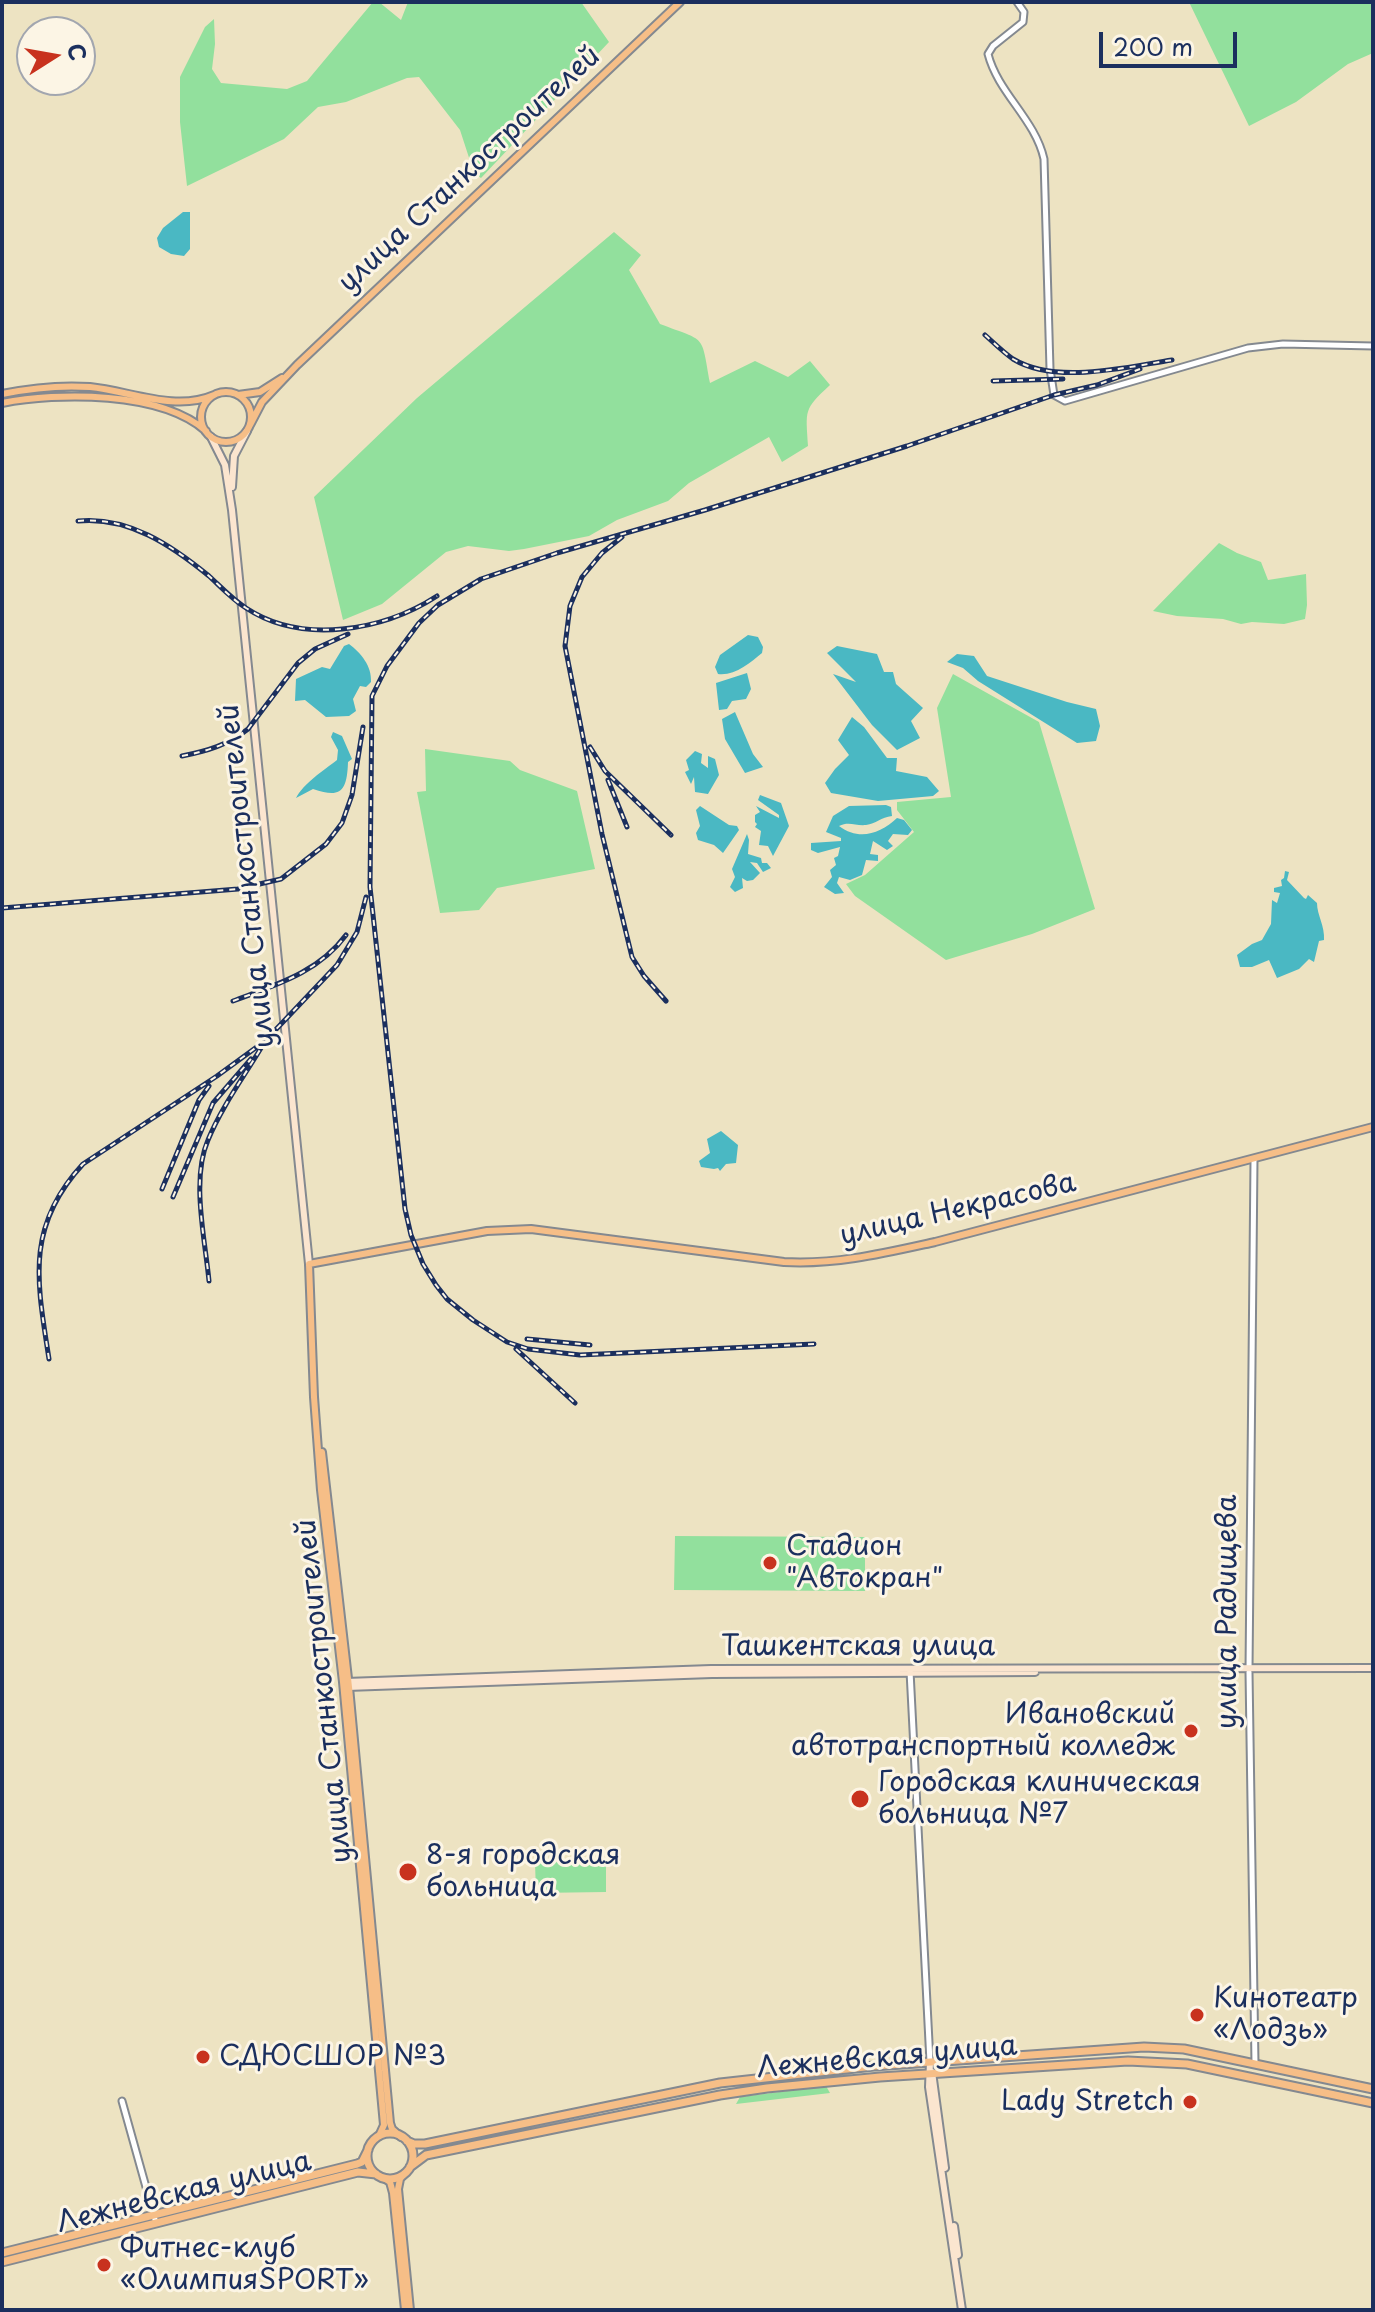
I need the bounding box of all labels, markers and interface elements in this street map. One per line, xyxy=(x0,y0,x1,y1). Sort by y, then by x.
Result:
north arrow xyxy=(16,16,96,96)
scale bar xyxy=(1103,16,1241,66)
text: 200 m xyxy=(1113,28,1193,64)
text: С xyxy=(60,40,96,63)
street label: улица Станкостроителей xyxy=(332,40,608,300)
street label: улица Станкостроителей xyxy=(213,702,283,1050)
street label: улица Некрасова xyxy=(837,1167,1079,1253)
street label: улица Радищева xyxy=(1211,1495,1245,1729)
street label: улица Станкостроителей xyxy=(290,1517,360,1865)
place label: Стадион "Автокран" xyxy=(786,1530,943,1596)
marker: Стадион "Автокран" xyxy=(761,1554,779,1572)
street label: Ташкентская улица xyxy=(721,1630,995,1664)
place label: Ивановский автотранспортный колледж xyxy=(791,1698,1175,1764)
marker: Ивановский автотранспортный колледж xyxy=(1182,1722,1200,1740)
place label: Городская клиническая больница №7 xyxy=(878,1766,1201,1832)
marker: Городская клиническая больница №7 xyxy=(849,1788,871,1810)
place label: 8-я городская больница xyxy=(426,1839,621,1905)
marker: 8-я городская больница xyxy=(397,1861,419,1883)
place label: Кинотеатр «Лодзь» xyxy=(1213,1982,1358,2048)
marker: Кинотеатр «Лодзь» xyxy=(1188,2006,1206,2024)
street label: Лежневская улица xyxy=(755,2030,1019,2086)
place label: СДЮСШОР №3 xyxy=(219,2040,446,2074)
marker: СДЮСШОР №3 xyxy=(194,2048,212,2066)
place label: Lady Stretch xyxy=(1001,2085,1174,2119)
marker: Lady Stretch xyxy=(1181,2093,1199,2111)
street label: Лежневская улица xyxy=(53,2145,315,2241)
place label: Фитнес-клуб «ОлимпияSPORT» xyxy=(120,2232,369,2298)
marker: Фитнес-клуб «ОлимпияSPORT» xyxy=(95,2256,113,2274)

